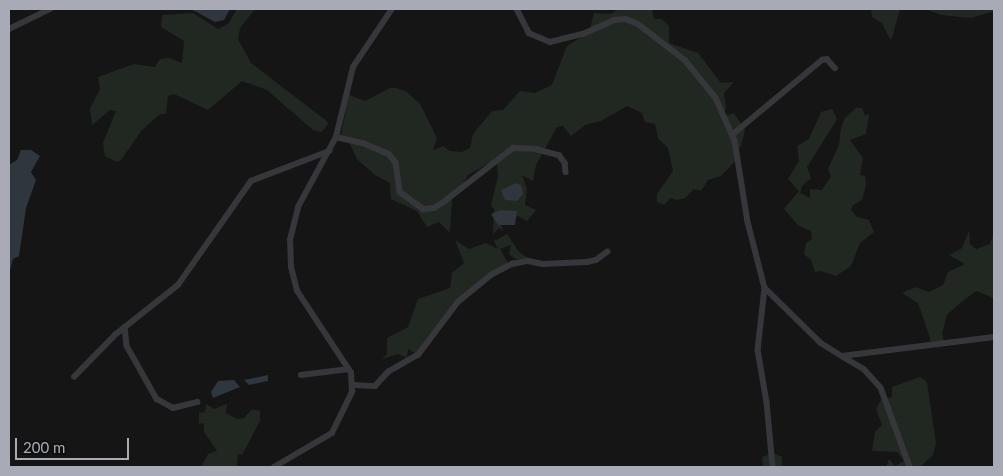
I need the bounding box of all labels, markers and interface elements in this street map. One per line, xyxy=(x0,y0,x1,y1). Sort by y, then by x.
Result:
scale bar xyxy=(18,428,131,460)
text: 200 m xyxy=(23,438,65,456)

